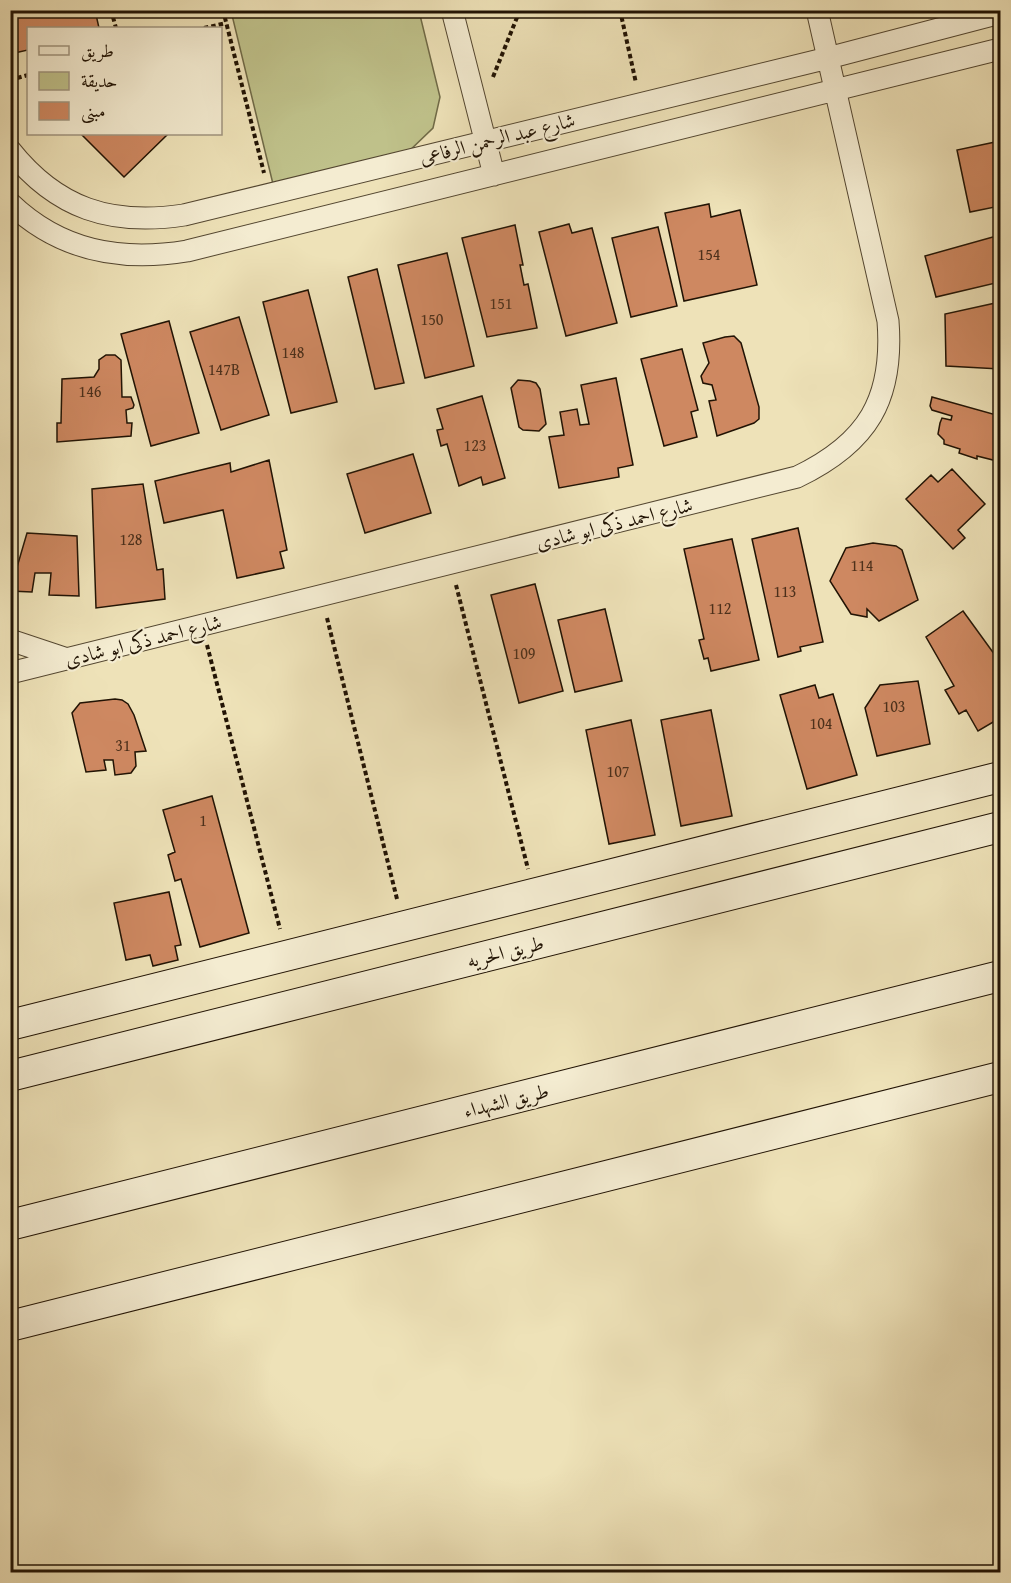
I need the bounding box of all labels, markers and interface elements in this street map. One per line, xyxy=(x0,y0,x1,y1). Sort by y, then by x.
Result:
legend xyxy=(27,27,222,135)
text: طريق xyxy=(81,37,114,64)
text: حديقة xyxy=(81,67,117,94)
text: مبنى xyxy=(81,97,106,124)
street label: شارع عبد الرحمن الرفاعى xyxy=(416,105,579,175)
house number: 154 xyxy=(697,242,721,266)
house number: 151 xyxy=(489,291,513,315)
house number: 150 xyxy=(420,307,444,331)
house number: 148 xyxy=(281,340,305,364)
house number: 147B xyxy=(208,357,240,381)
house number: 146 xyxy=(78,379,102,403)
house number: 123 xyxy=(463,433,487,457)
street label: شارع احمد ذكى ابو شادى xyxy=(533,489,696,560)
house number: 128 xyxy=(119,527,143,551)
house number: 114 xyxy=(850,553,874,577)
house number: 113 xyxy=(773,579,797,603)
house number: 112 xyxy=(708,596,732,620)
street label: شارع احمد ذكى ابو شادى xyxy=(62,606,225,677)
house number: 109 xyxy=(512,641,536,665)
house number: 103 xyxy=(882,694,906,718)
house number: 104 xyxy=(809,711,833,735)
house number: 31 xyxy=(115,733,131,757)
house number: 107 xyxy=(606,759,630,783)
house number: 1 xyxy=(199,808,207,832)
street label: طريق الحريه xyxy=(463,927,547,975)
street label: طريق الشهداء xyxy=(460,1075,552,1125)

